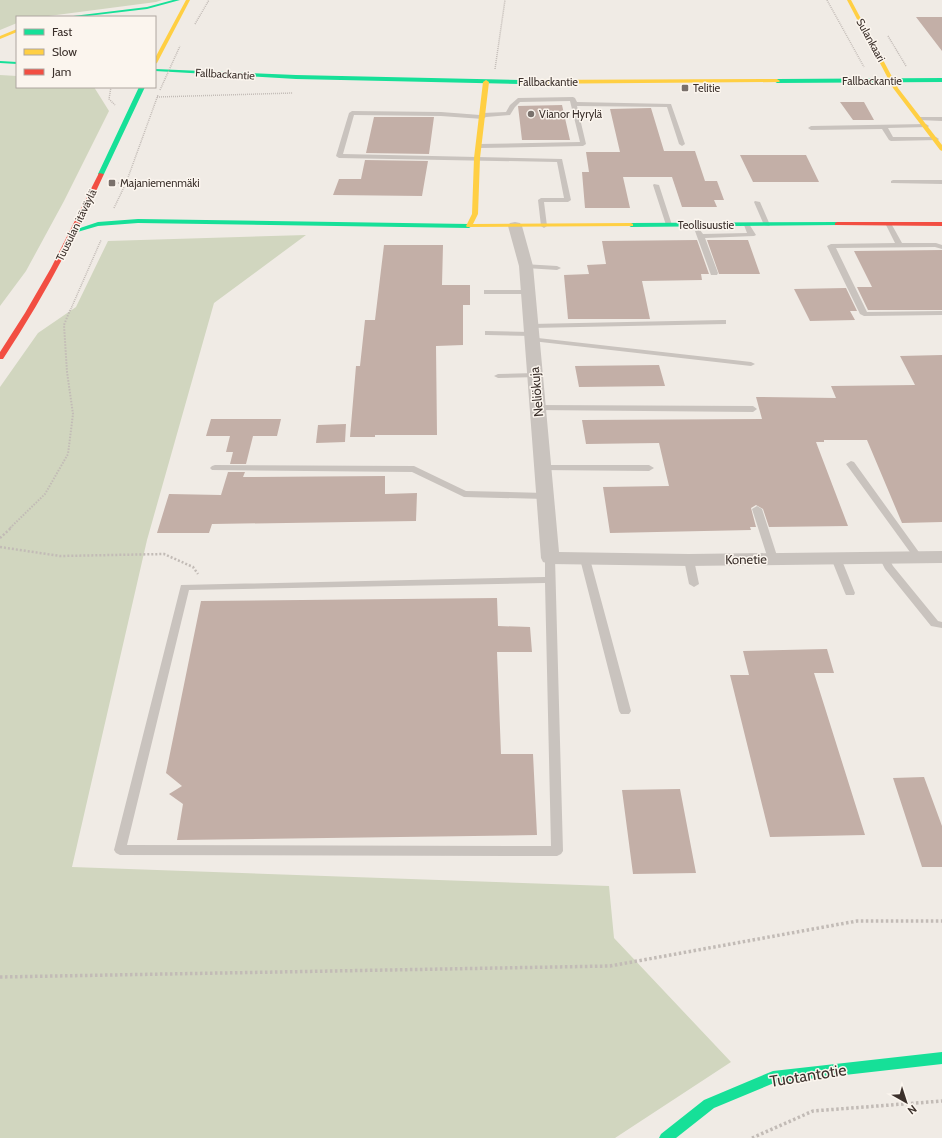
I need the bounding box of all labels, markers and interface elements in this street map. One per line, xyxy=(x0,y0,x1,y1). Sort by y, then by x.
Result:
legend xyxy=(16,16,156,88)
street label: Sulankaari xyxy=(853,16,889,64)
text: Fast xyxy=(52,24,72,39)
text: Slow xyxy=(52,44,77,59)
text: Jam xyxy=(51,64,71,79)
street label: Fallbackantie xyxy=(195,65,256,83)
street label: Fallbackantie xyxy=(842,74,902,88)
street label: Fallbackantie xyxy=(518,75,578,89)
place label: Telitie xyxy=(693,81,721,95)
marker: Telitie xyxy=(680,83,690,93)
place label: Vianor Hyrylä xyxy=(539,107,603,121)
marker: Vianor Hyrylä xyxy=(526,109,536,119)
place label: Majaniemenmäki xyxy=(120,176,200,190)
marker: Majaniemenmäki xyxy=(107,178,117,188)
street label: Tuusulan itäväylä xyxy=(53,186,100,263)
street label: Teollisuustie xyxy=(678,218,735,232)
street label: Neliökuja xyxy=(526,365,547,418)
street label: Konetie xyxy=(725,551,767,567)
street label: Tuotantotie xyxy=(769,1060,848,1091)
north arrow xyxy=(886,1082,926,1122)
text: N xyxy=(905,1102,920,1118)

